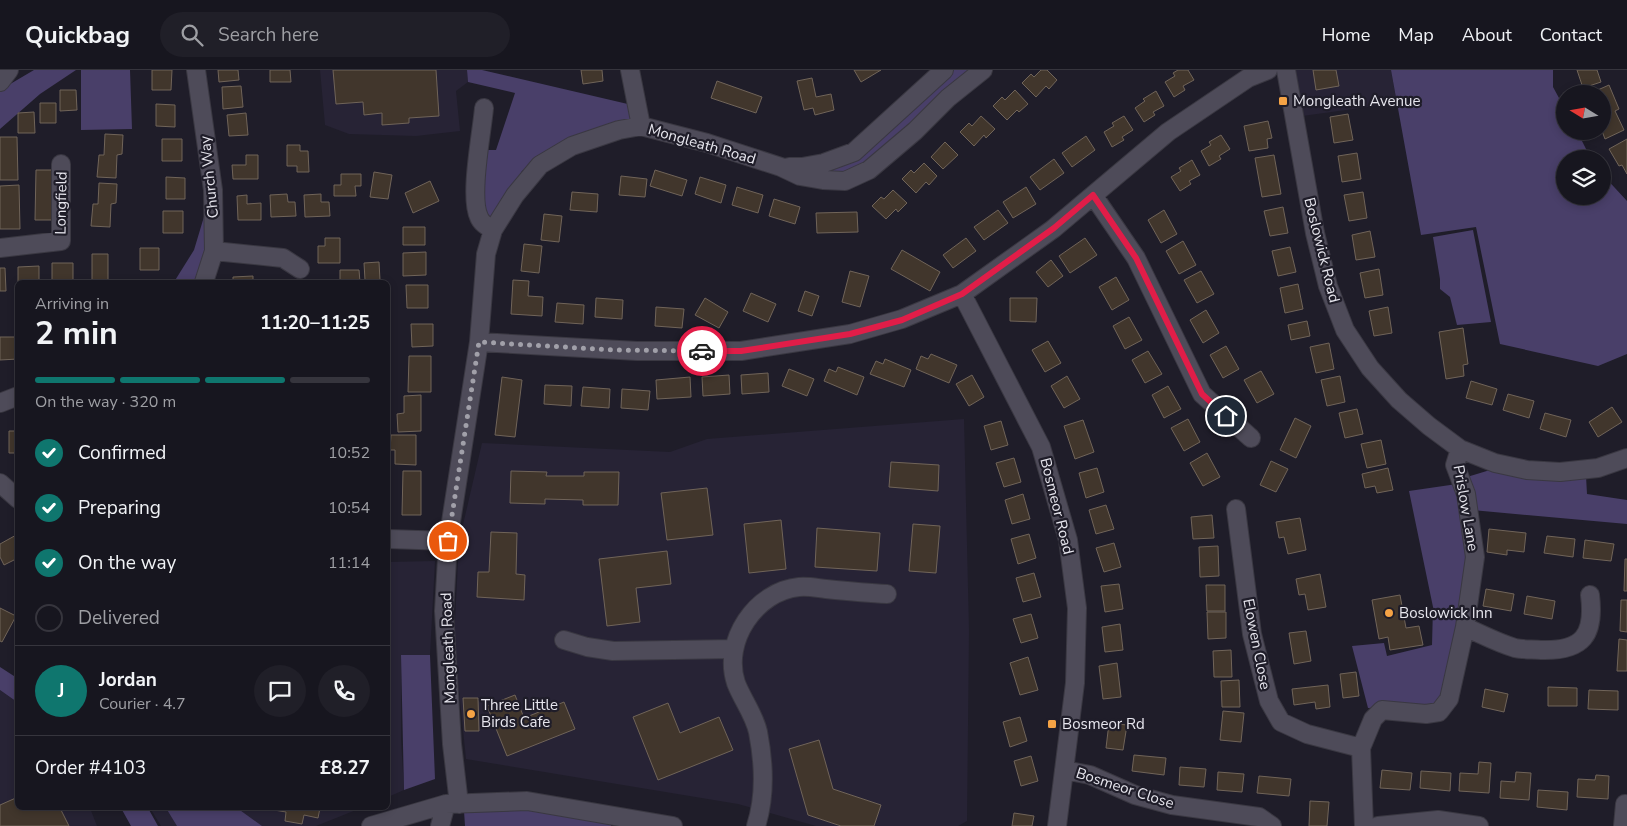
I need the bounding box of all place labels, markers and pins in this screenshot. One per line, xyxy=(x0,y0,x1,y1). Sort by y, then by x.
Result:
place label: Mongleath Avenue xyxy=(1293,91,1420,111)
marker: Mongleath Avenue xyxy=(1277,95,1289,107)
pin xyxy=(1205,395,1247,437)
pin xyxy=(427,520,469,562)
place label: Boslowick Inn xyxy=(1399,603,1493,623)
marker: Boslowick Inn xyxy=(1383,607,1395,619)
place label: Three Little Birds Cafe xyxy=(481,695,558,732)
marker: Three Little Birds Cafe xyxy=(465,708,477,720)
place label: Bosmeor Rd xyxy=(1062,714,1145,734)
marker: Bosmeor Rd xyxy=(1046,718,1058,730)

